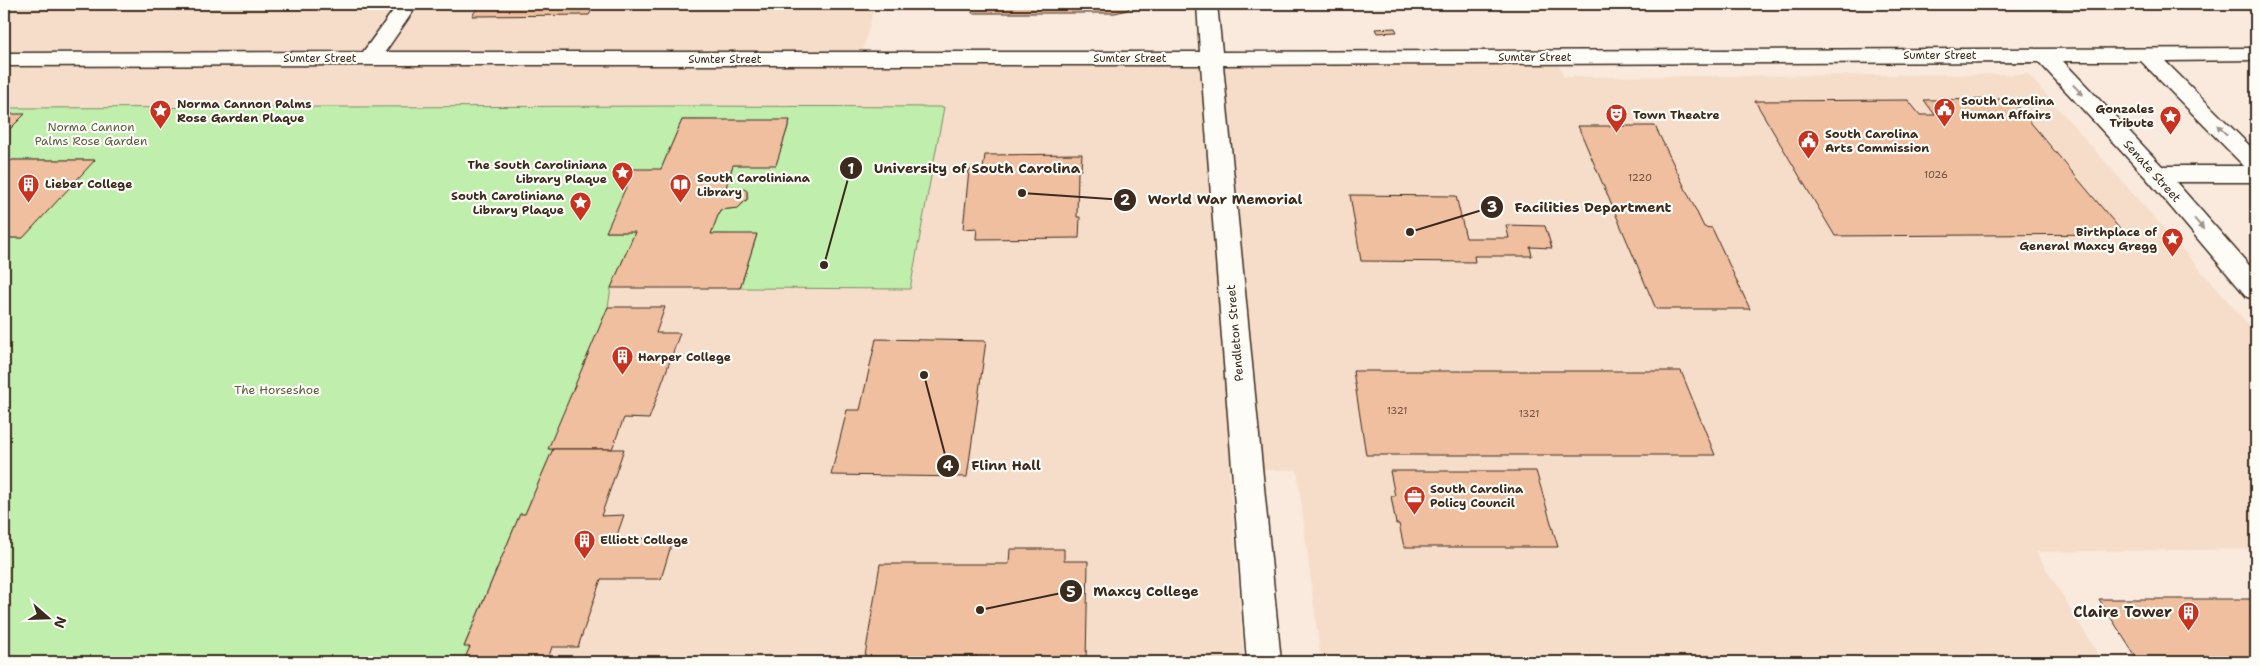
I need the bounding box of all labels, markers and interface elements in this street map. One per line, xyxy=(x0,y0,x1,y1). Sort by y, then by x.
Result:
street label: Sumter Street xyxy=(1903,48,1977,63)
street label: Sumter Street xyxy=(1498,50,1572,65)
street label: Sumter Street xyxy=(283,51,357,66)
street label: Sumter Street xyxy=(1093,51,1167,66)
street label: Sumter Street xyxy=(688,52,762,67)
one-way arrow xyxy=(2072,84,2084,96)
place label: South Carolina Human Affairs xyxy=(1961,93,2055,123)
place label: Norma Cannon Palms Rose Garden Plaque xyxy=(177,96,312,126)
public building icon: South Carolina Human Affairs xyxy=(1933,96,1957,127)
place icon: Norma Cannon Palms Rose Garden Plaque xyxy=(149,99,173,130)
place label: Gonzales Tribute xyxy=(2096,101,2154,131)
theatre icon: Town Theatre xyxy=(1605,103,1629,134)
place icon: Gonzales Tribute xyxy=(2158,104,2182,135)
place label: Town Theatre xyxy=(1633,107,1720,123)
park label: Norma Cannon Palms Rose Garden xyxy=(35,119,147,149)
one-way arrow xyxy=(2216,125,2228,137)
place label: South Carolina Arts Commission xyxy=(1825,126,1929,156)
public building icon: South Carolina Arts Commission xyxy=(1797,129,1821,160)
street label: Senate Street xyxy=(2120,136,2184,206)
callout: University of South Carolina xyxy=(838,154,1090,183)
place label: The South Caroliniana Library Plaque xyxy=(467,157,608,187)
text: 1 xyxy=(848,159,855,179)
text: University of South Carolina xyxy=(874,159,1081,177)
place icon: The South Caroliniana Library Plaque xyxy=(611,160,635,191)
house number: 1026 xyxy=(1924,168,1948,181)
place label: South Caroliniana Library xyxy=(697,170,811,200)
house number: 1220 xyxy=(1628,171,1652,184)
building icon: Lieber College xyxy=(17,172,41,203)
library icon: South Caroliniana Library xyxy=(669,173,693,204)
place label: Lieber College xyxy=(45,176,132,192)
callout: World War Memorial xyxy=(1113,185,1312,214)
place label: South Caroliniana Library Plaque xyxy=(451,188,565,218)
text: 2 xyxy=(1120,190,1131,210)
text: World War Memorial xyxy=(1148,190,1302,208)
place icon: South Caroliniana Library Plaque xyxy=(568,191,592,222)
callout: Facilities Department xyxy=(1479,193,1681,222)
text: 3 xyxy=(1487,197,1497,217)
text: Facilities Department xyxy=(1515,198,1672,216)
one-way arrow xyxy=(2193,217,2204,230)
place label: Birthplace of General Maxcy Gregg xyxy=(2019,224,2157,254)
place icon: Birthplace of General Maxcy Gregg xyxy=(2161,227,2185,258)
street label: Pendleton Street xyxy=(1223,284,1247,382)
building icon: Harper College xyxy=(610,345,634,376)
place label: Harper College xyxy=(638,349,731,365)
park label: The Horseshoe xyxy=(234,382,320,398)
house number: 1321 xyxy=(1387,404,1407,417)
house number: 1321 xyxy=(1519,407,1539,420)
callout: Flinn Hall xyxy=(936,451,1050,480)
text: 4 xyxy=(943,456,954,476)
text: Flinn Hall xyxy=(971,456,1041,474)
place label: South Carolina Policy Council xyxy=(1430,481,1524,511)
office icon: South Carolina Policy Council xyxy=(1402,484,1426,515)
building icon: Elliott College xyxy=(572,528,596,559)
place label: Elliott College xyxy=(600,532,688,548)
callout: Maxcy College xyxy=(1058,577,1209,606)
text: 5 xyxy=(1066,582,1076,602)
text: Maxcy College xyxy=(1093,582,1199,600)
north arrow xyxy=(22,594,72,644)
building icon: Claire Tower xyxy=(2176,600,2200,631)
place label: Claire Tower xyxy=(2073,602,2172,622)
text: N xyxy=(50,614,71,631)

